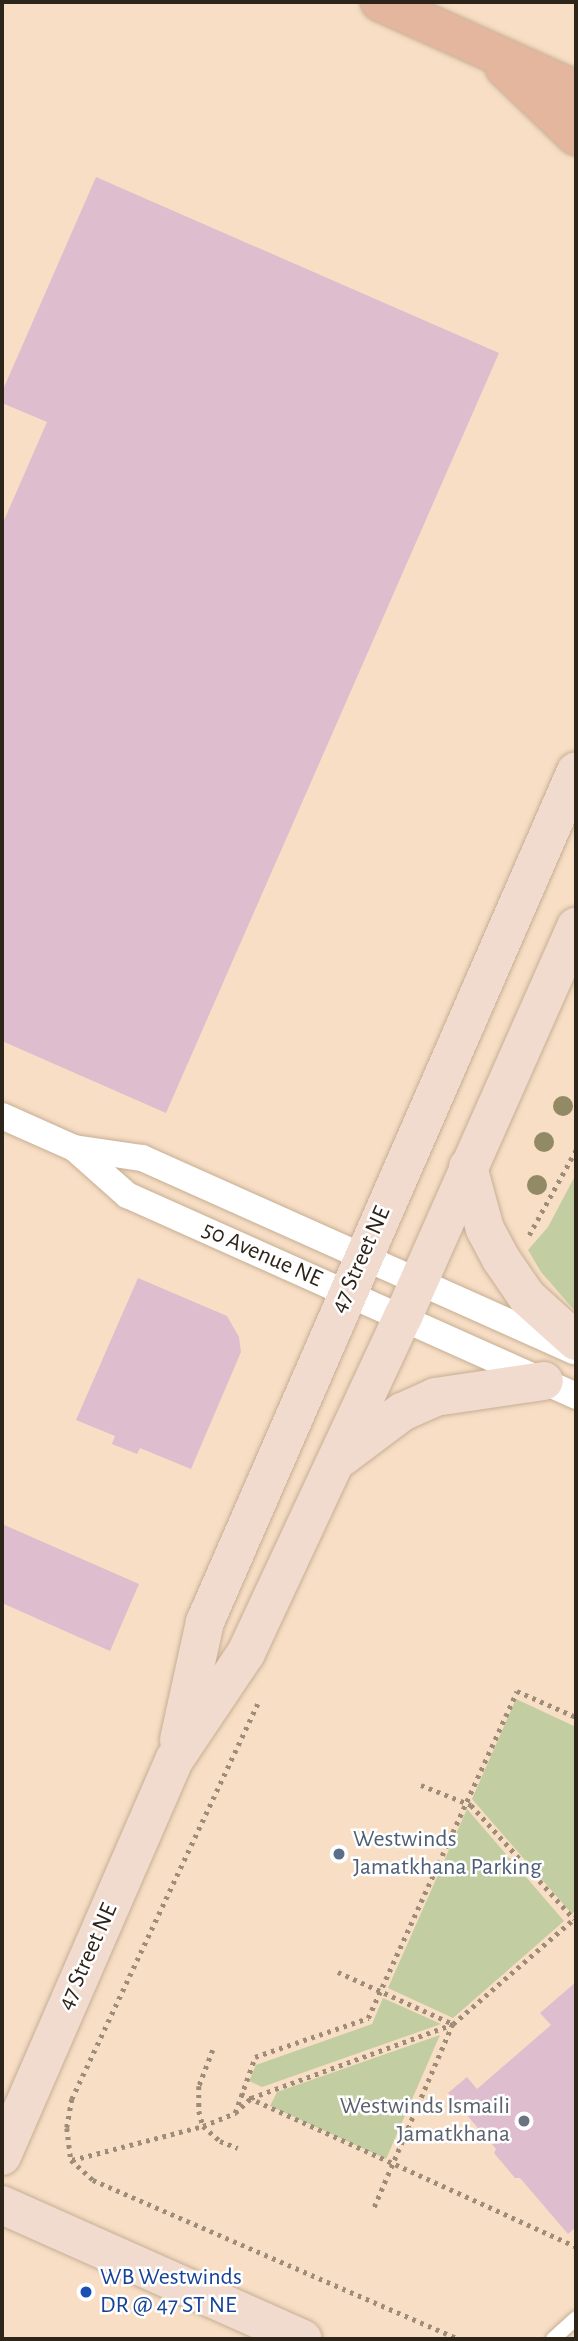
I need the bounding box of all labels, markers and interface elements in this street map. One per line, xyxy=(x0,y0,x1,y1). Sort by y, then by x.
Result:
street label: 47 Street NE xyxy=(325,1202,397,1318)
street label: 50 Avenue NE xyxy=(197,1216,327,1294)
place label: Westwinds Jamatkhana Parking xyxy=(353,1826,542,1882)
marker: Westwinds Jamatkhana Parking xyxy=(331,1846,347,1862)
street label: 47 Street NE xyxy=(52,1899,124,2015)
place label: Westwinds Ismaili Jamatkhana xyxy=(340,2093,510,2149)
marker: Westwinds Ismaili Jamatkhana xyxy=(516,2113,532,2129)
place label: WB Westwinds DR @ 47 ST NE xyxy=(100,2264,242,2320)
marker: WB Westwinds DR @ 47 ST NE xyxy=(78,2284,94,2300)

